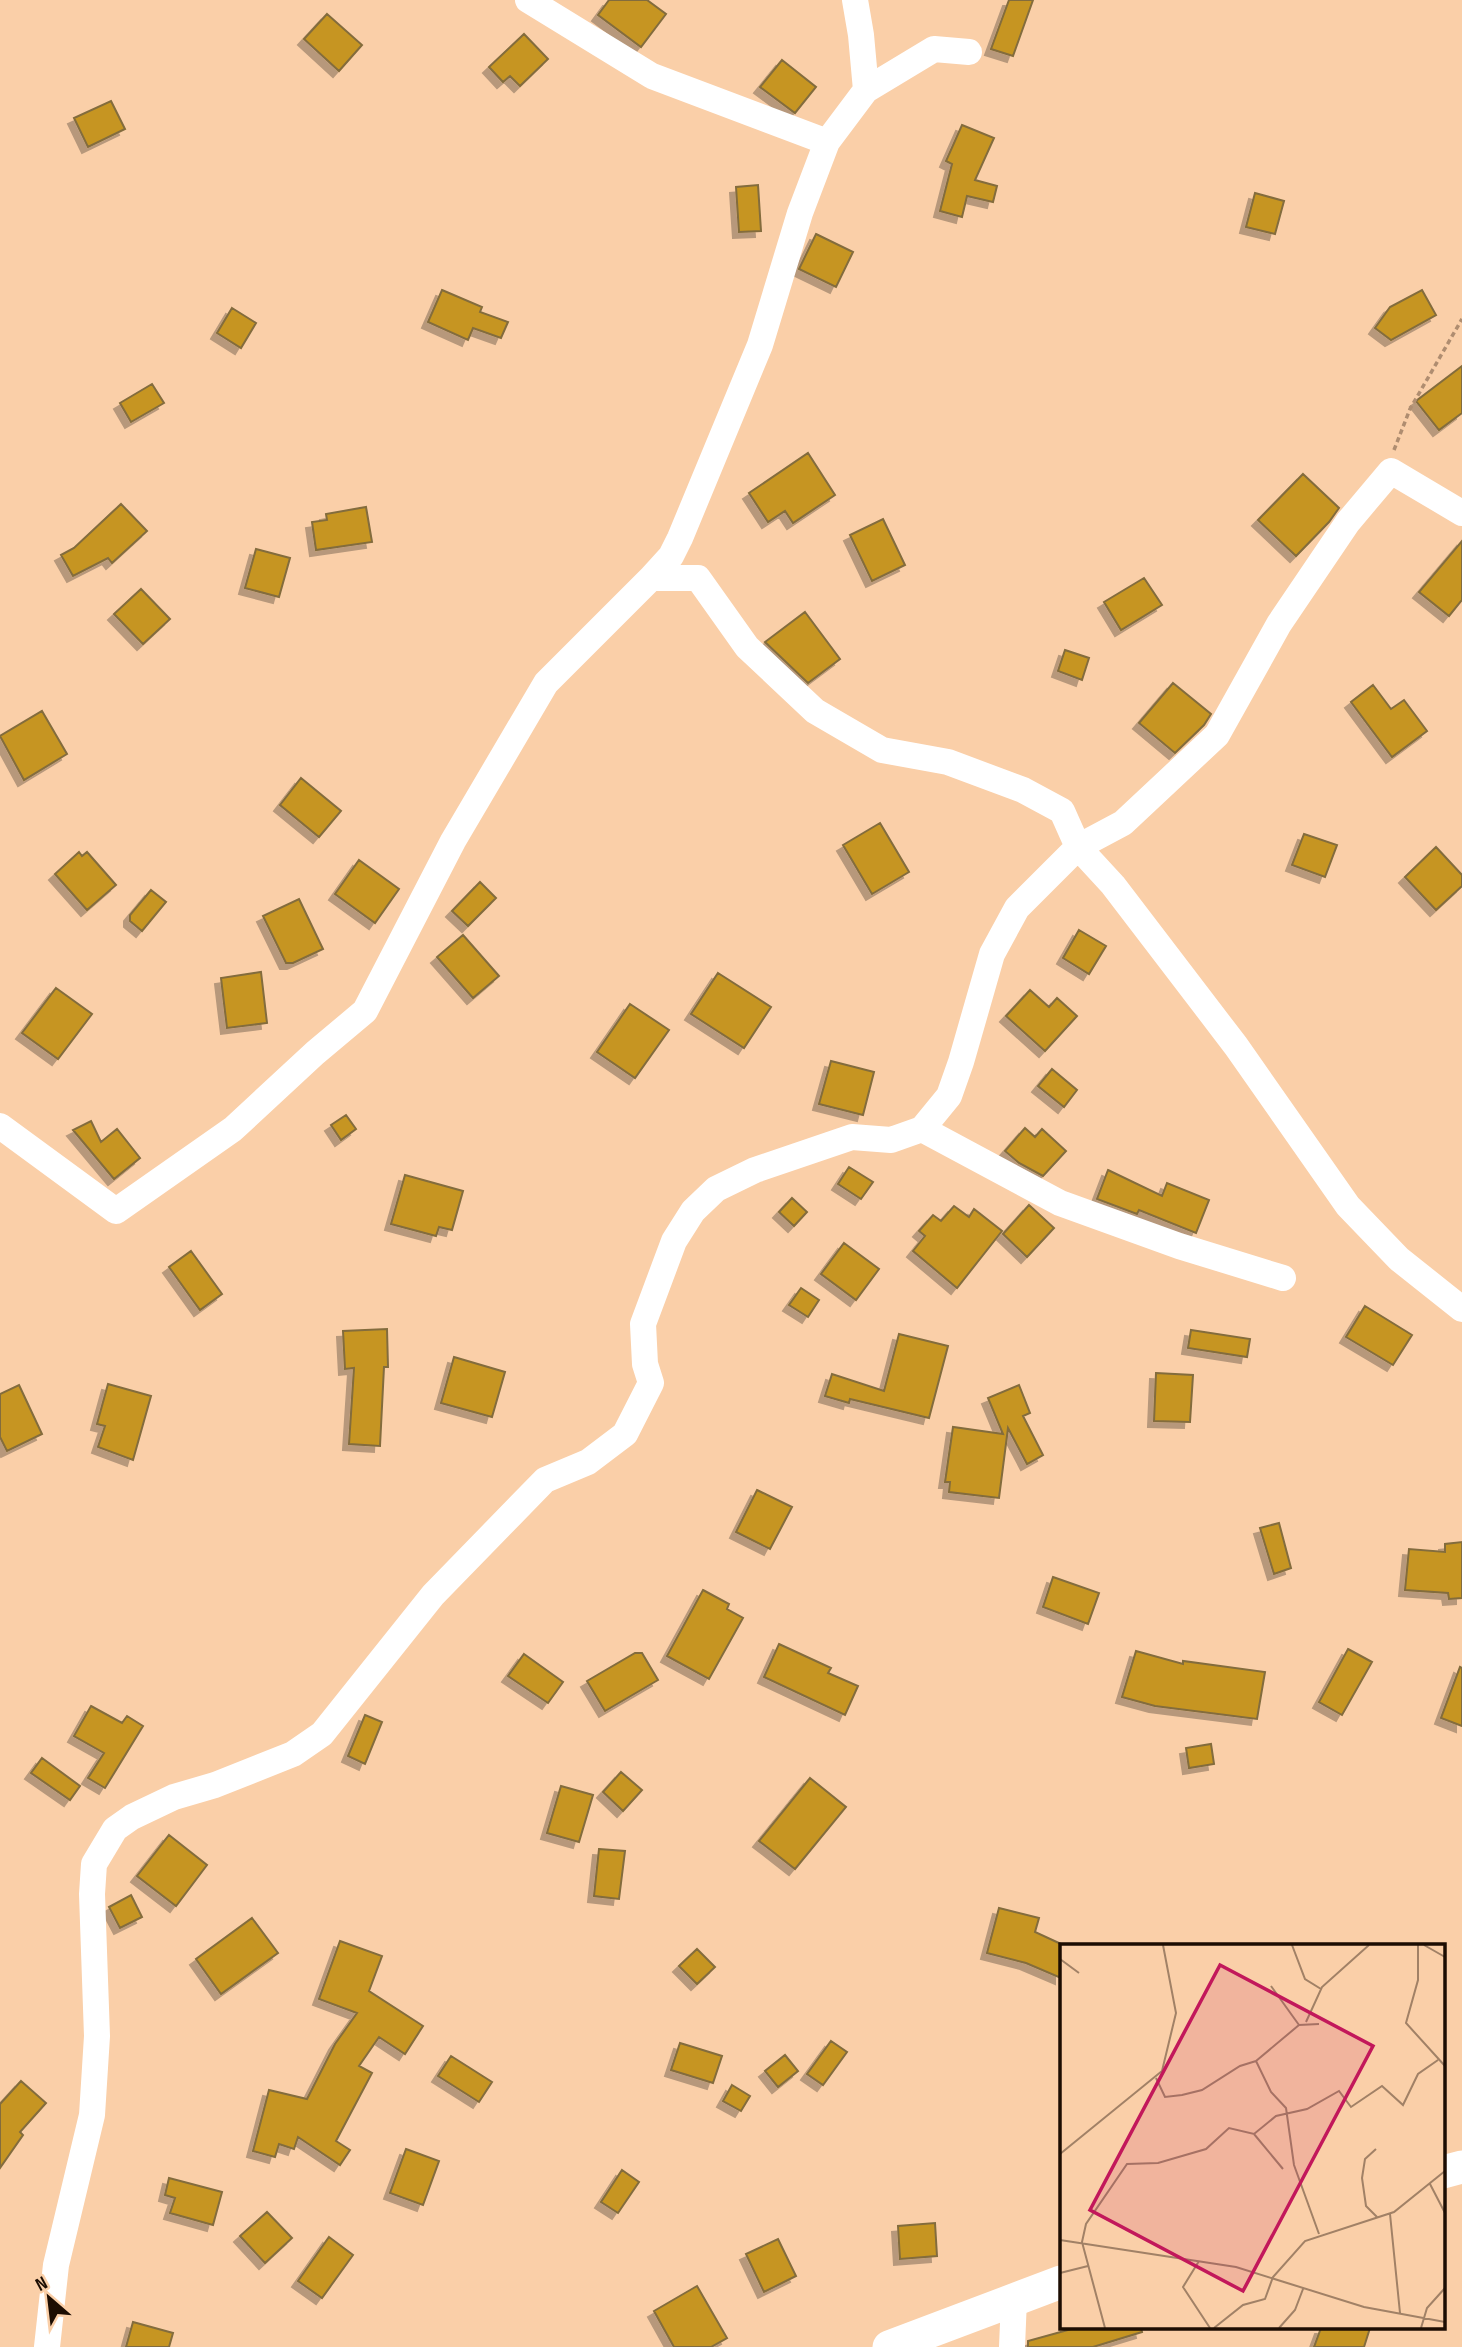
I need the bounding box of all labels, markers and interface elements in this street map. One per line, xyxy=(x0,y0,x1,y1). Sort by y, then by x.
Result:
inset map xyxy=(1060,1944,1444,2330)
north arrow xyxy=(14,2263,84,2333)
text: N xyxy=(32,2272,52,2297)

